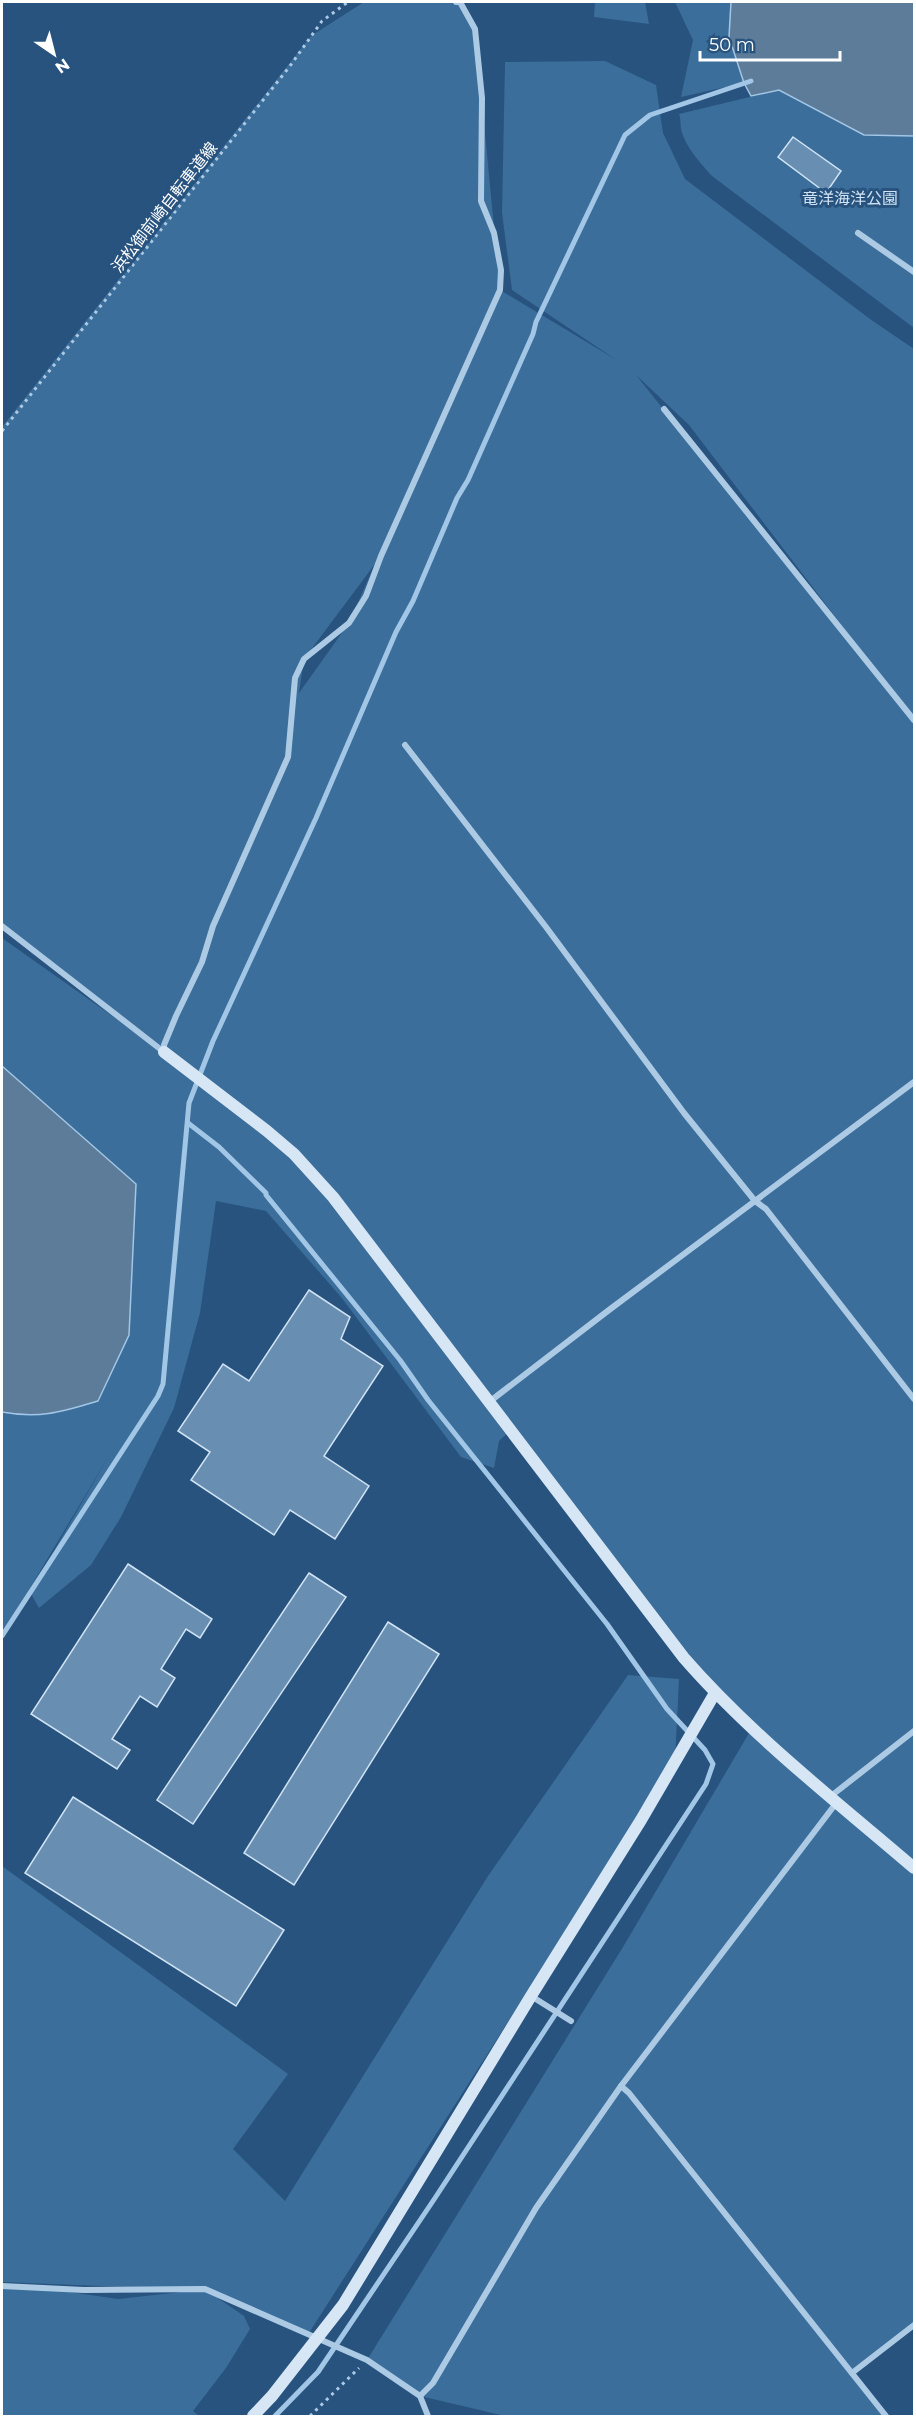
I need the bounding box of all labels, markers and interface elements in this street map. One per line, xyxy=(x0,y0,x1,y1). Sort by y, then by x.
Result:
north arrow xyxy=(24,24,84,84)
scale bar xyxy=(700,24,840,62)
text: 50 m xyxy=(709,34,755,56)
text: N xyxy=(52,54,73,77)
street label: 浜松御前崎自転車道線 xyxy=(108,138,221,276)
park label: 竜洋海洋公園 xyxy=(802,189,898,208)

